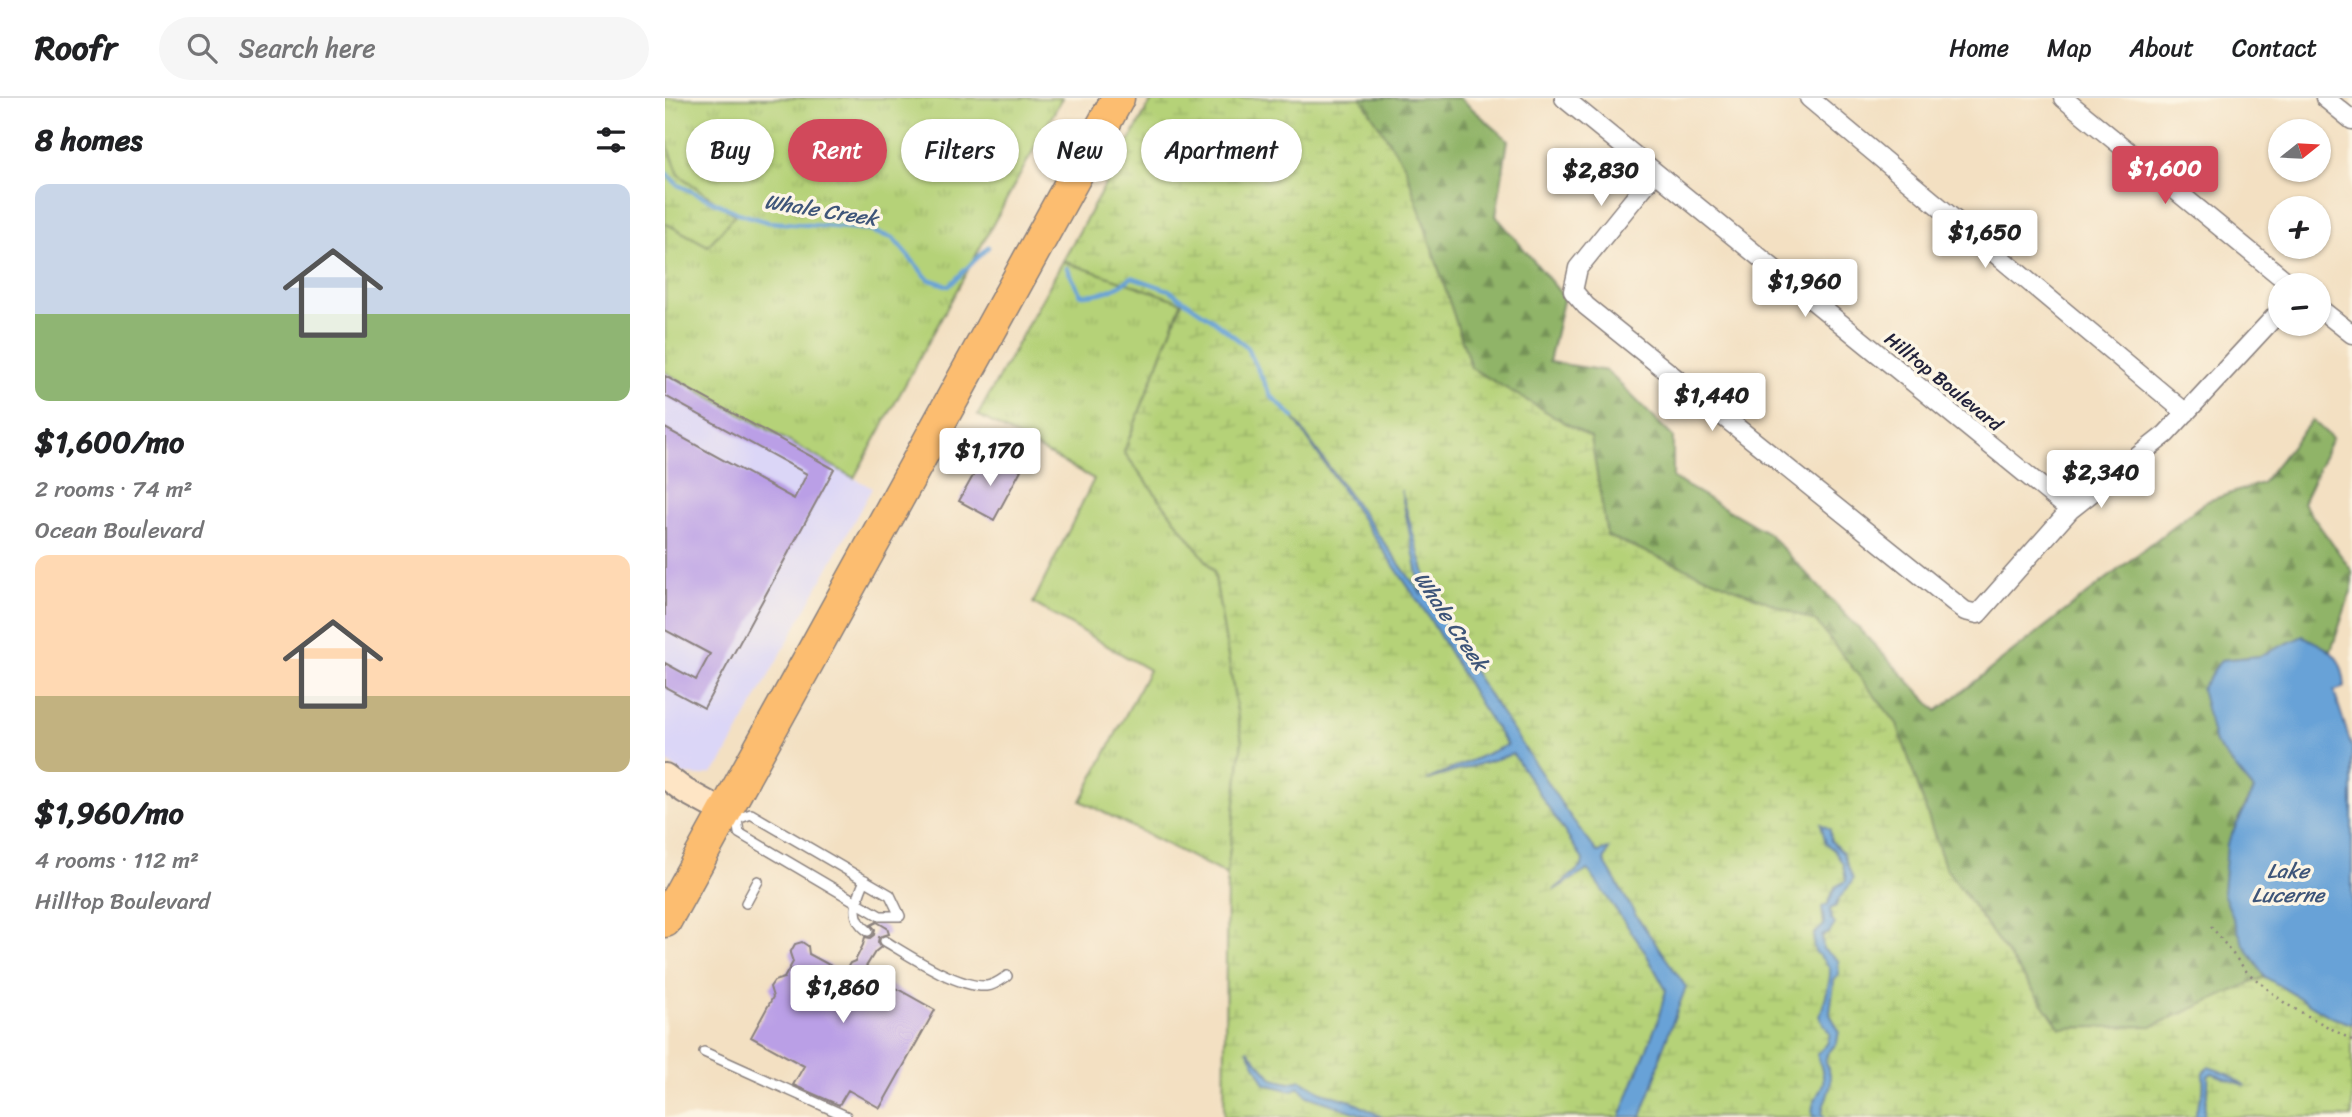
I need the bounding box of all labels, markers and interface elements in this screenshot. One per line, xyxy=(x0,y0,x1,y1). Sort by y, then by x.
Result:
search box xyxy=(159,17,649,80)
text: Roofr xyxy=(35,19,117,77)
text: Search here xyxy=(239,25,376,71)
text: Home xyxy=(1949,27,2009,69)
text: Map xyxy=(2047,27,2091,69)
text: About xyxy=(2129,27,2194,69)
text: Contact xyxy=(2232,27,2317,69)
icon: search xyxy=(183,29,221,67)
text: 8 homes xyxy=(35,113,143,167)
chip: Buy xyxy=(686,119,774,182)
chip: Rent xyxy=(788,119,887,182)
chip: Filters xyxy=(901,119,1019,182)
chip: New xyxy=(1033,119,1127,182)
chip: Apartment xyxy=(1141,119,1302,182)
north arrow xyxy=(2268,119,2331,182)
map controls xyxy=(2268,119,2331,336)
icon: filters xyxy=(592,121,630,159)
pin: $1,600 xyxy=(2108,146,2222,206)
pin: $2,830 xyxy=(1544,148,1658,208)
text: $1,600 xyxy=(2128,148,2202,189)
text: $2,830 xyxy=(1563,150,1639,191)
water label: Whale Creek xyxy=(762,182,883,238)
button: + xyxy=(2268,196,2331,259)
pin: $1,650 xyxy=(1928,211,2042,270)
text: $1,650 xyxy=(1948,212,2022,253)
icon: home xyxy=(270,230,396,356)
pin: $1,960 xyxy=(1748,260,1862,319)
text: $1,960 xyxy=(1768,261,1842,302)
button: − xyxy=(2268,273,2331,336)
street label: Hilltop Boulevard xyxy=(1877,323,2011,440)
pin: $1,440 xyxy=(1655,374,1769,433)
text: $1,440 xyxy=(1675,375,1749,416)
text: $1,600/mo xyxy=(35,415,184,469)
pin: $1,170 xyxy=(933,428,1047,488)
text: $1,170 xyxy=(955,430,1025,471)
pin: $2,340 xyxy=(2044,450,2158,510)
text: $2,340 xyxy=(2063,452,2139,493)
text: 2 rooms · 74 m² xyxy=(35,469,192,510)
text: Ocean Boulevard xyxy=(35,510,204,551)
water label: Whale Creek xyxy=(1403,563,1500,681)
icon: home xyxy=(270,601,396,727)
text: $1,960/mo xyxy=(35,786,184,840)
text: 4 rooms · 112 m² xyxy=(35,840,199,881)
water label: Lake Lucerne xyxy=(2252,852,2326,914)
text: Hilltop Boulevard xyxy=(35,881,210,922)
pin: $1,860 xyxy=(786,965,900,1025)
text: $1,860 xyxy=(806,967,880,1008)

